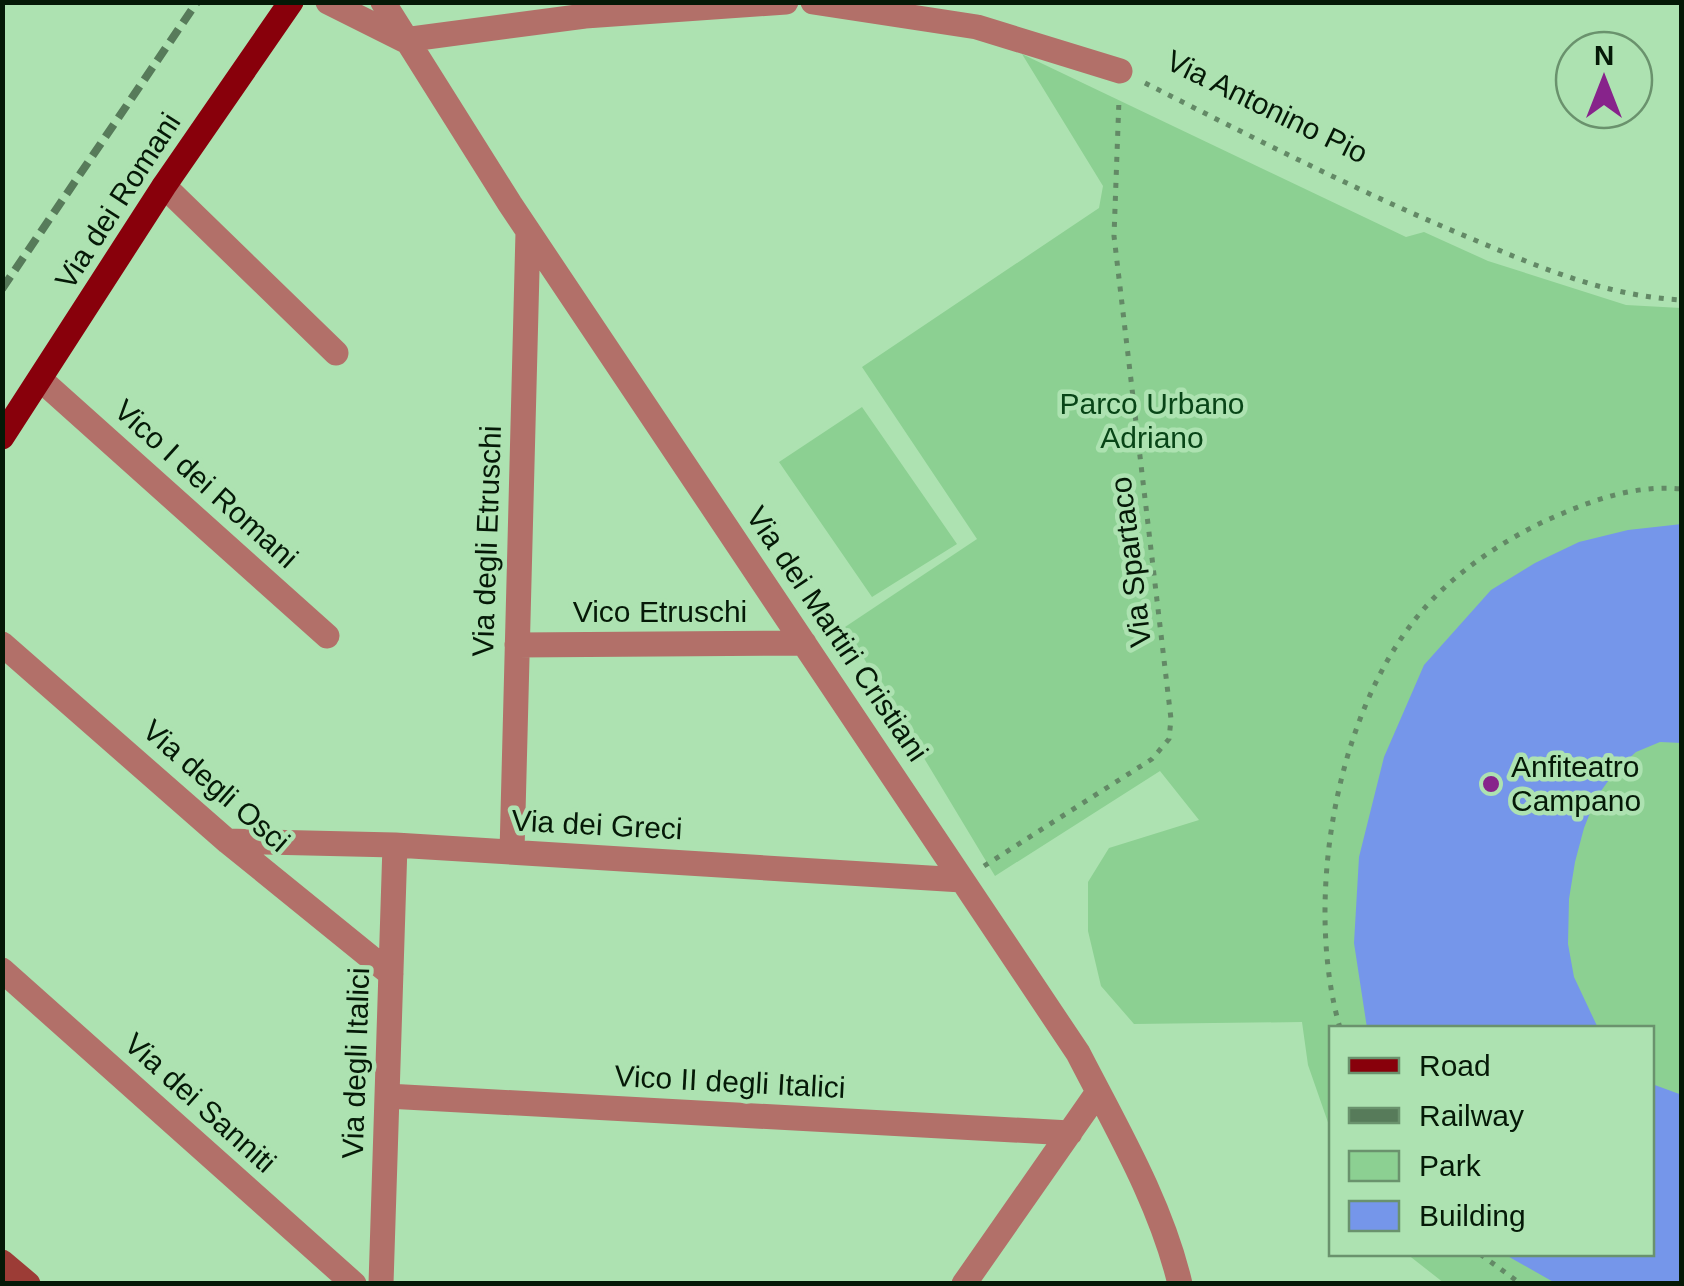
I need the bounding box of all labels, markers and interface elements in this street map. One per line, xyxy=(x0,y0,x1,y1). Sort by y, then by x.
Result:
north arrow xyxy=(1554,30,1654,130)
text: N xyxy=(1594,40,1614,71)
street label: Via Antonino Pio xyxy=(1161,44,1373,170)
street label: Via dei Romani xyxy=(48,107,187,295)
park label: Parco Urbano Adriano xyxy=(1059,387,1245,454)
street label: Vico I dei Romani xyxy=(108,393,305,574)
street label: Via degli Etruschi xyxy=(466,425,507,657)
street label: Via Spartaco xyxy=(1104,475,1157,649)
street label: Via dei Martiri Cristiani xyxy=(740,500,935,767)
street label: Vico Etruschi xyxy=(573,595,747,628)
street label: Via degli Osci xyxy=(136,713,296,858)
place label: Anfiteatro Campano xyxy=(1511,750,1641,817)
marker: Anfiteatro Campano xyxy=(1480,773,1502,795)
street label: Via dei Greci xyxy=(511,804,683,845)
street label: Via degli Italici xyxy=(336,967,375,1159)
street label: Via dei Sanniti xyxy=(118,1026,282,1179)
legend xyxy=(1329,1026,1654,1256)
text: Road xyxy=(1419,1049,1491,1082)
street label: Vico II degli Italici xyxy=(614,1059,846,1104)
text: Railway xyxy=(1419,1099,1524,1132)
text: Park xyxy=(1419,1149,1482,1182)
text: Building xyxy=(1419,1199,1526,1232)

